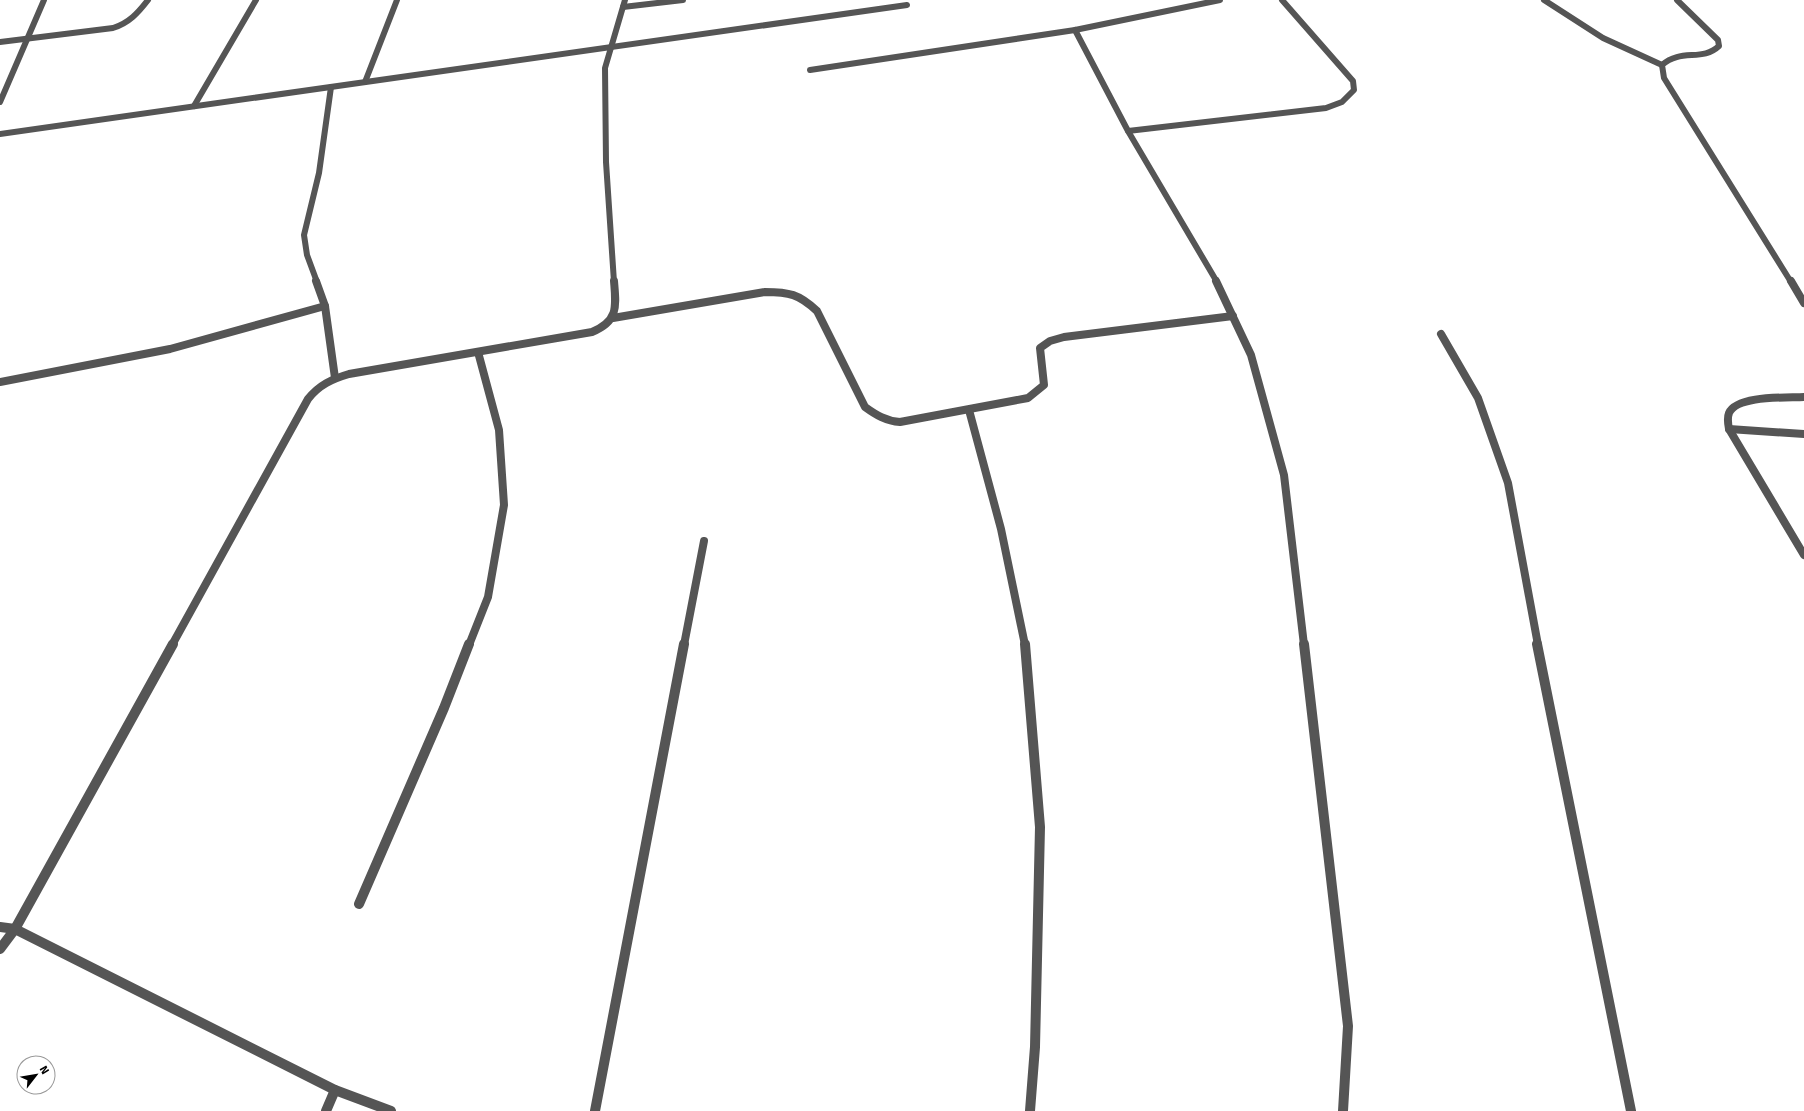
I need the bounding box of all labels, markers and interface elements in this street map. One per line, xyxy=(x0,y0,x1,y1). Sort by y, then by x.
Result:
north arrow xyxy=(16,1055,56,1095)
text: N xyxy=(37,1064,52,1077)

